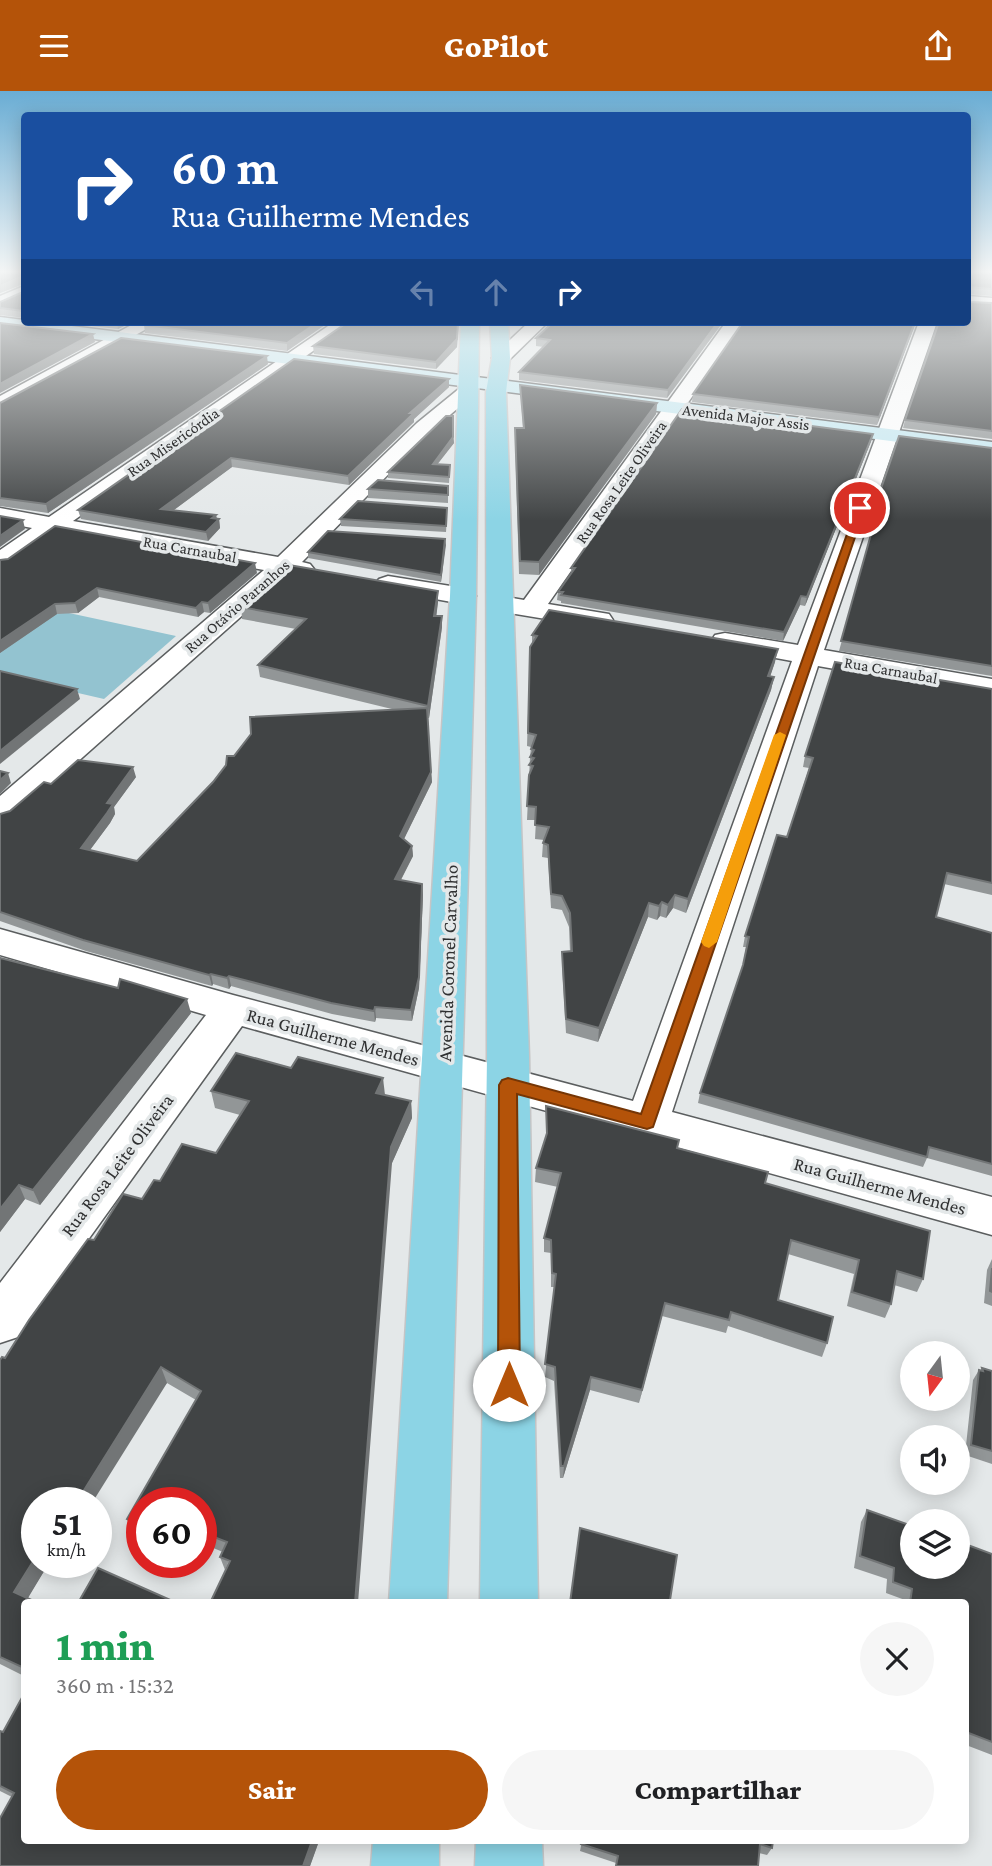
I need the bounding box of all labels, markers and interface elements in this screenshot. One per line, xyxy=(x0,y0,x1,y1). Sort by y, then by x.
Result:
icon: menu xyxy=(35,27,73,65)
icon: share xyxy=(919,27,957,65)
text: GoPilot xyxy=(444,28,548,64)
icon: right xyxy=(56,140,147,231)
text: 60 m xyxy=(171,140,278,195)
text: Rua Guilherme Mendes xyxy=(171,198,470,234)
icon: left xyxy=(404,273,442,311)
icon: ahead xyxy=(477,273,515,311)
icon: right xyxy=(550,273,588,311)
street label: Avenida Major Assis xyxy=(681,401,811,434)
street label: Rua Misericórdia xyxy=(124,404,223,480)
street label: Rua Rosa Leite Oliveira xyxy=(572,417,670,547)
pin xyxy=(830,478,890,538)
icon: arrive xyxy=(841,489,879,527)
street label: Rua Carnaubal xyxy=(142,532,238,566)
street label: Rua Otávio Paranhos xyxy=(181,556,293,656)
street label: Rua Carnaubal xyxy=(843,653,939,687)
street label: Avenida Coronel Carvalho xyxy=(434,864,462,1062)
street label: Rua Guilherme Mendes xyxy=(245,1004,421,1070)
street label: Rua Rosa Leite Oliveira xyxy=(57,1089,178,1240)
street label: Rua Guilherme Mendes xyxy=(792,1153,968,1219)
north arrow xyxy=(900,1341,970,1411)
map controls xyxy=(900,1341,970,1579)
position arrow xyxy=(472,1348,546,1422)
button: sound xyxy=(900,1425,970,1495)
speed limit sign: 60 xyxy=(126,1487,217,1578)
text: 51 xyxy=(51,1504,82,1543)
button: layers xyxy=(900,1509,970,1579)
text: km/h xyxy=(47,1540,86,1560)
text: 1 min xyxy=(56,1622,154,1669)
button: close xyxy=(860,1622,934,1696)
text: 360 m · 15:32 xyxy=(56,1672,174,1698)
button: Sair xyxy=(56,1750,488,1830)
button: Compartilhar xyxy=(502,1750,934,1830)

